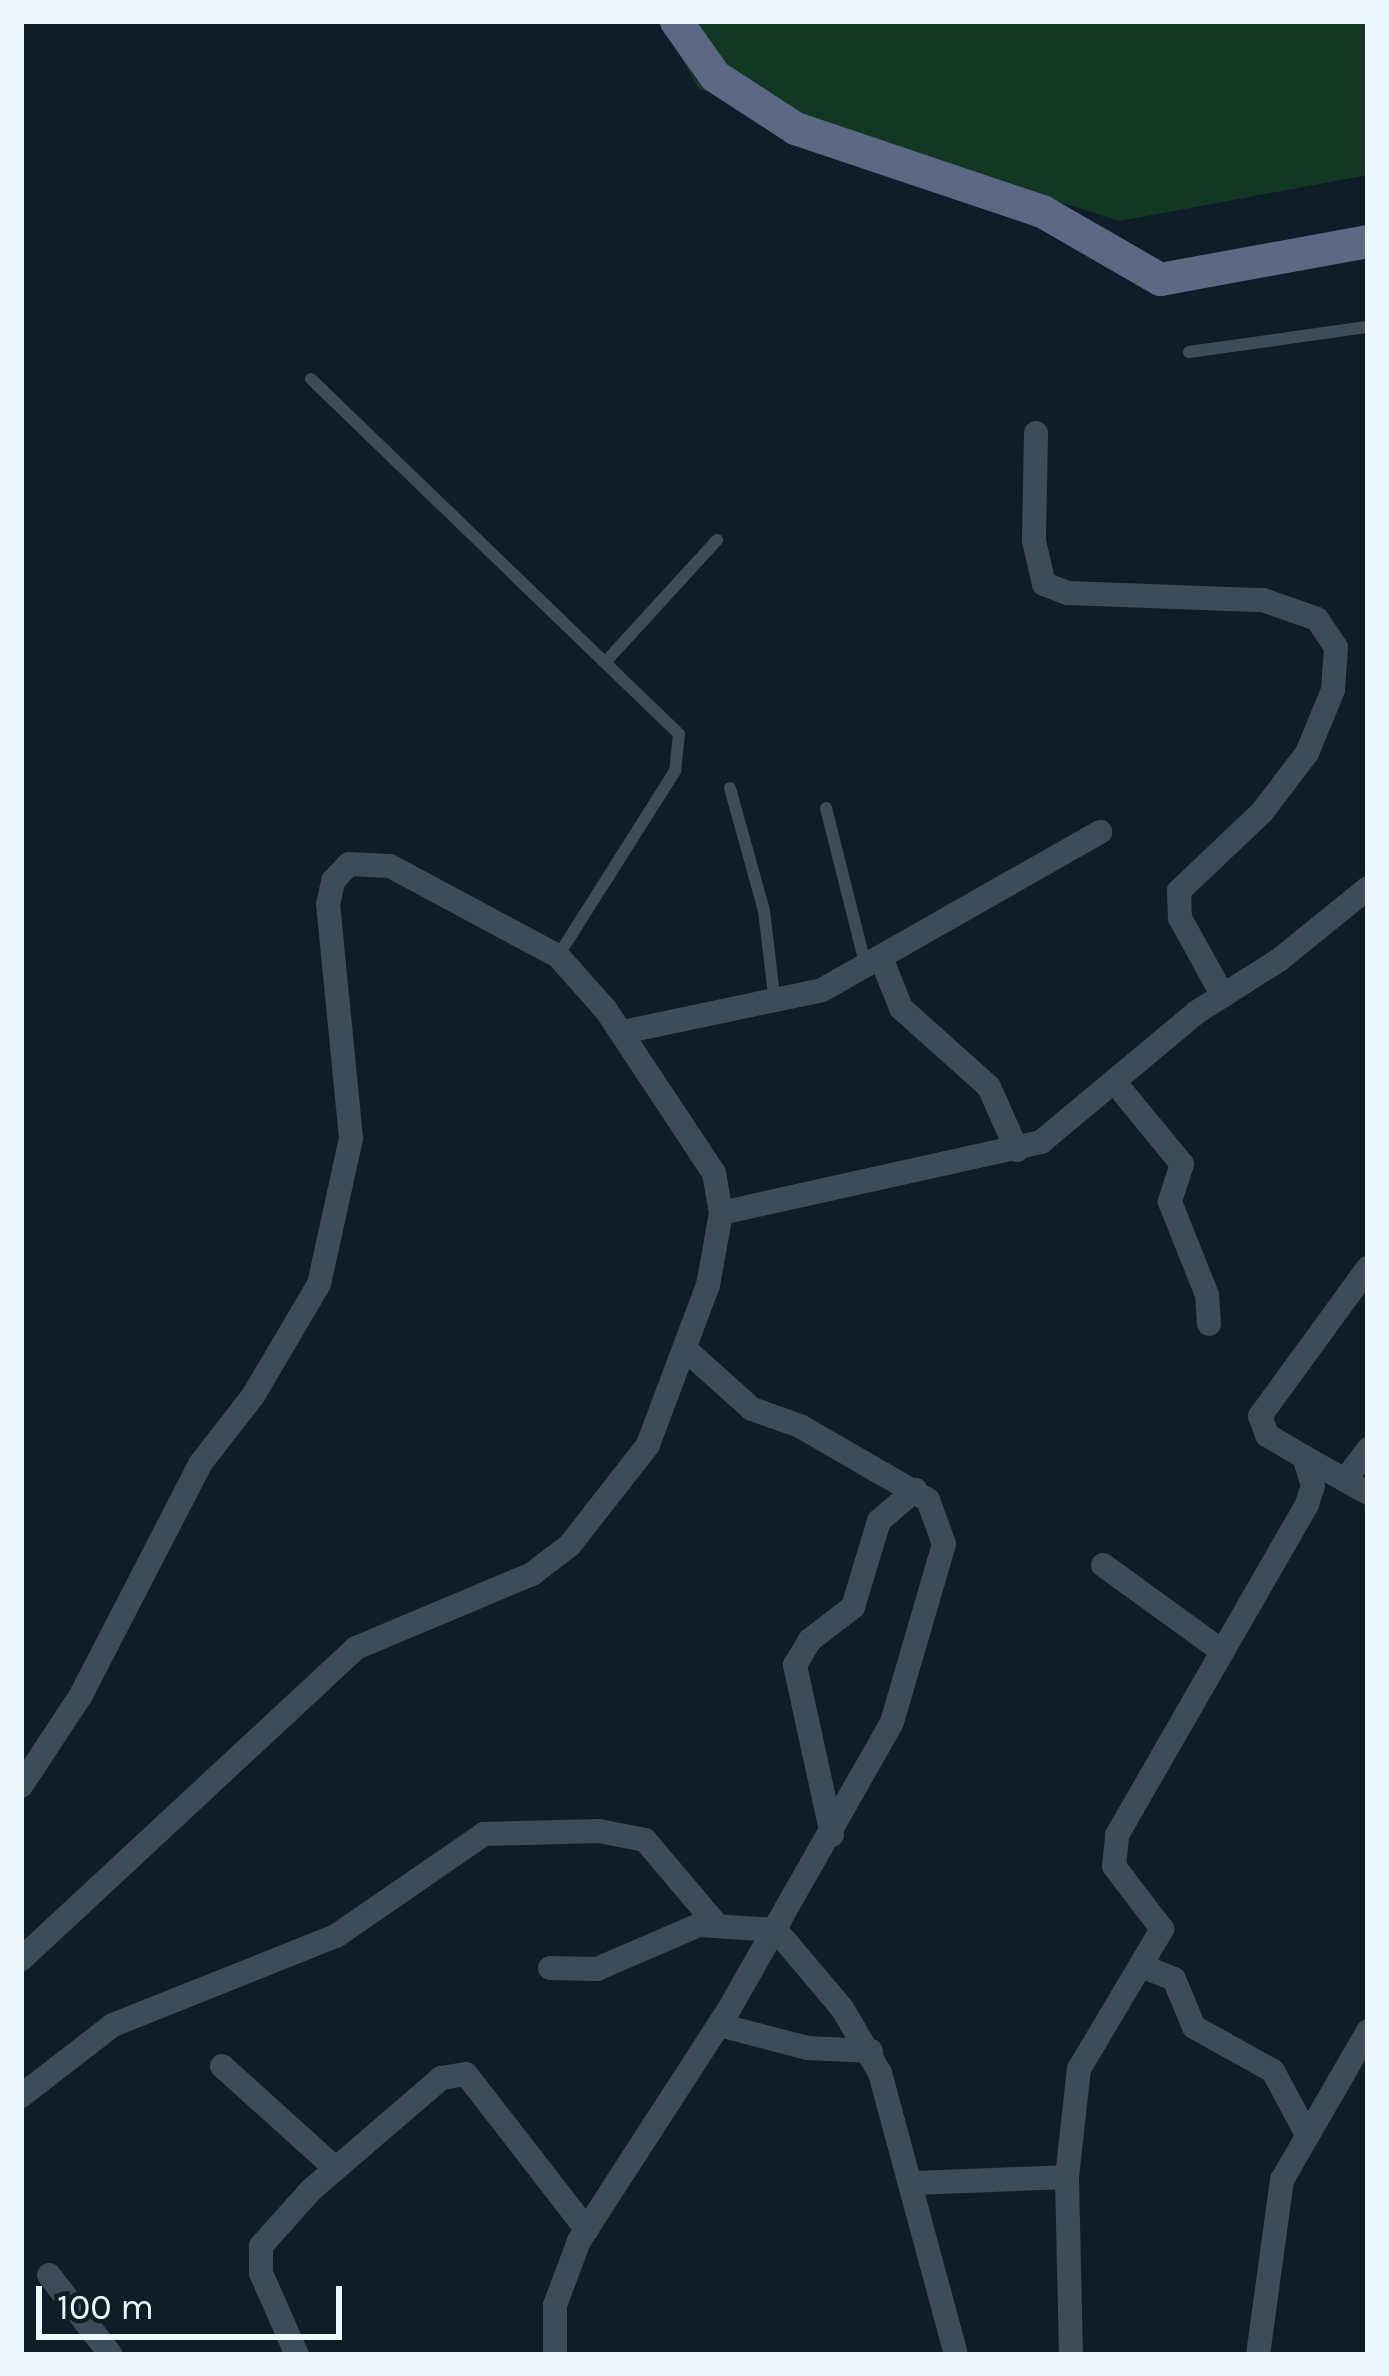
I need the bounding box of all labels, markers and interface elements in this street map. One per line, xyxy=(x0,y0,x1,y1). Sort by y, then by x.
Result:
scale bar xyxy=(42,2262,348,2336)
text: 100 m xyxy=(57,2286,154,2328)

